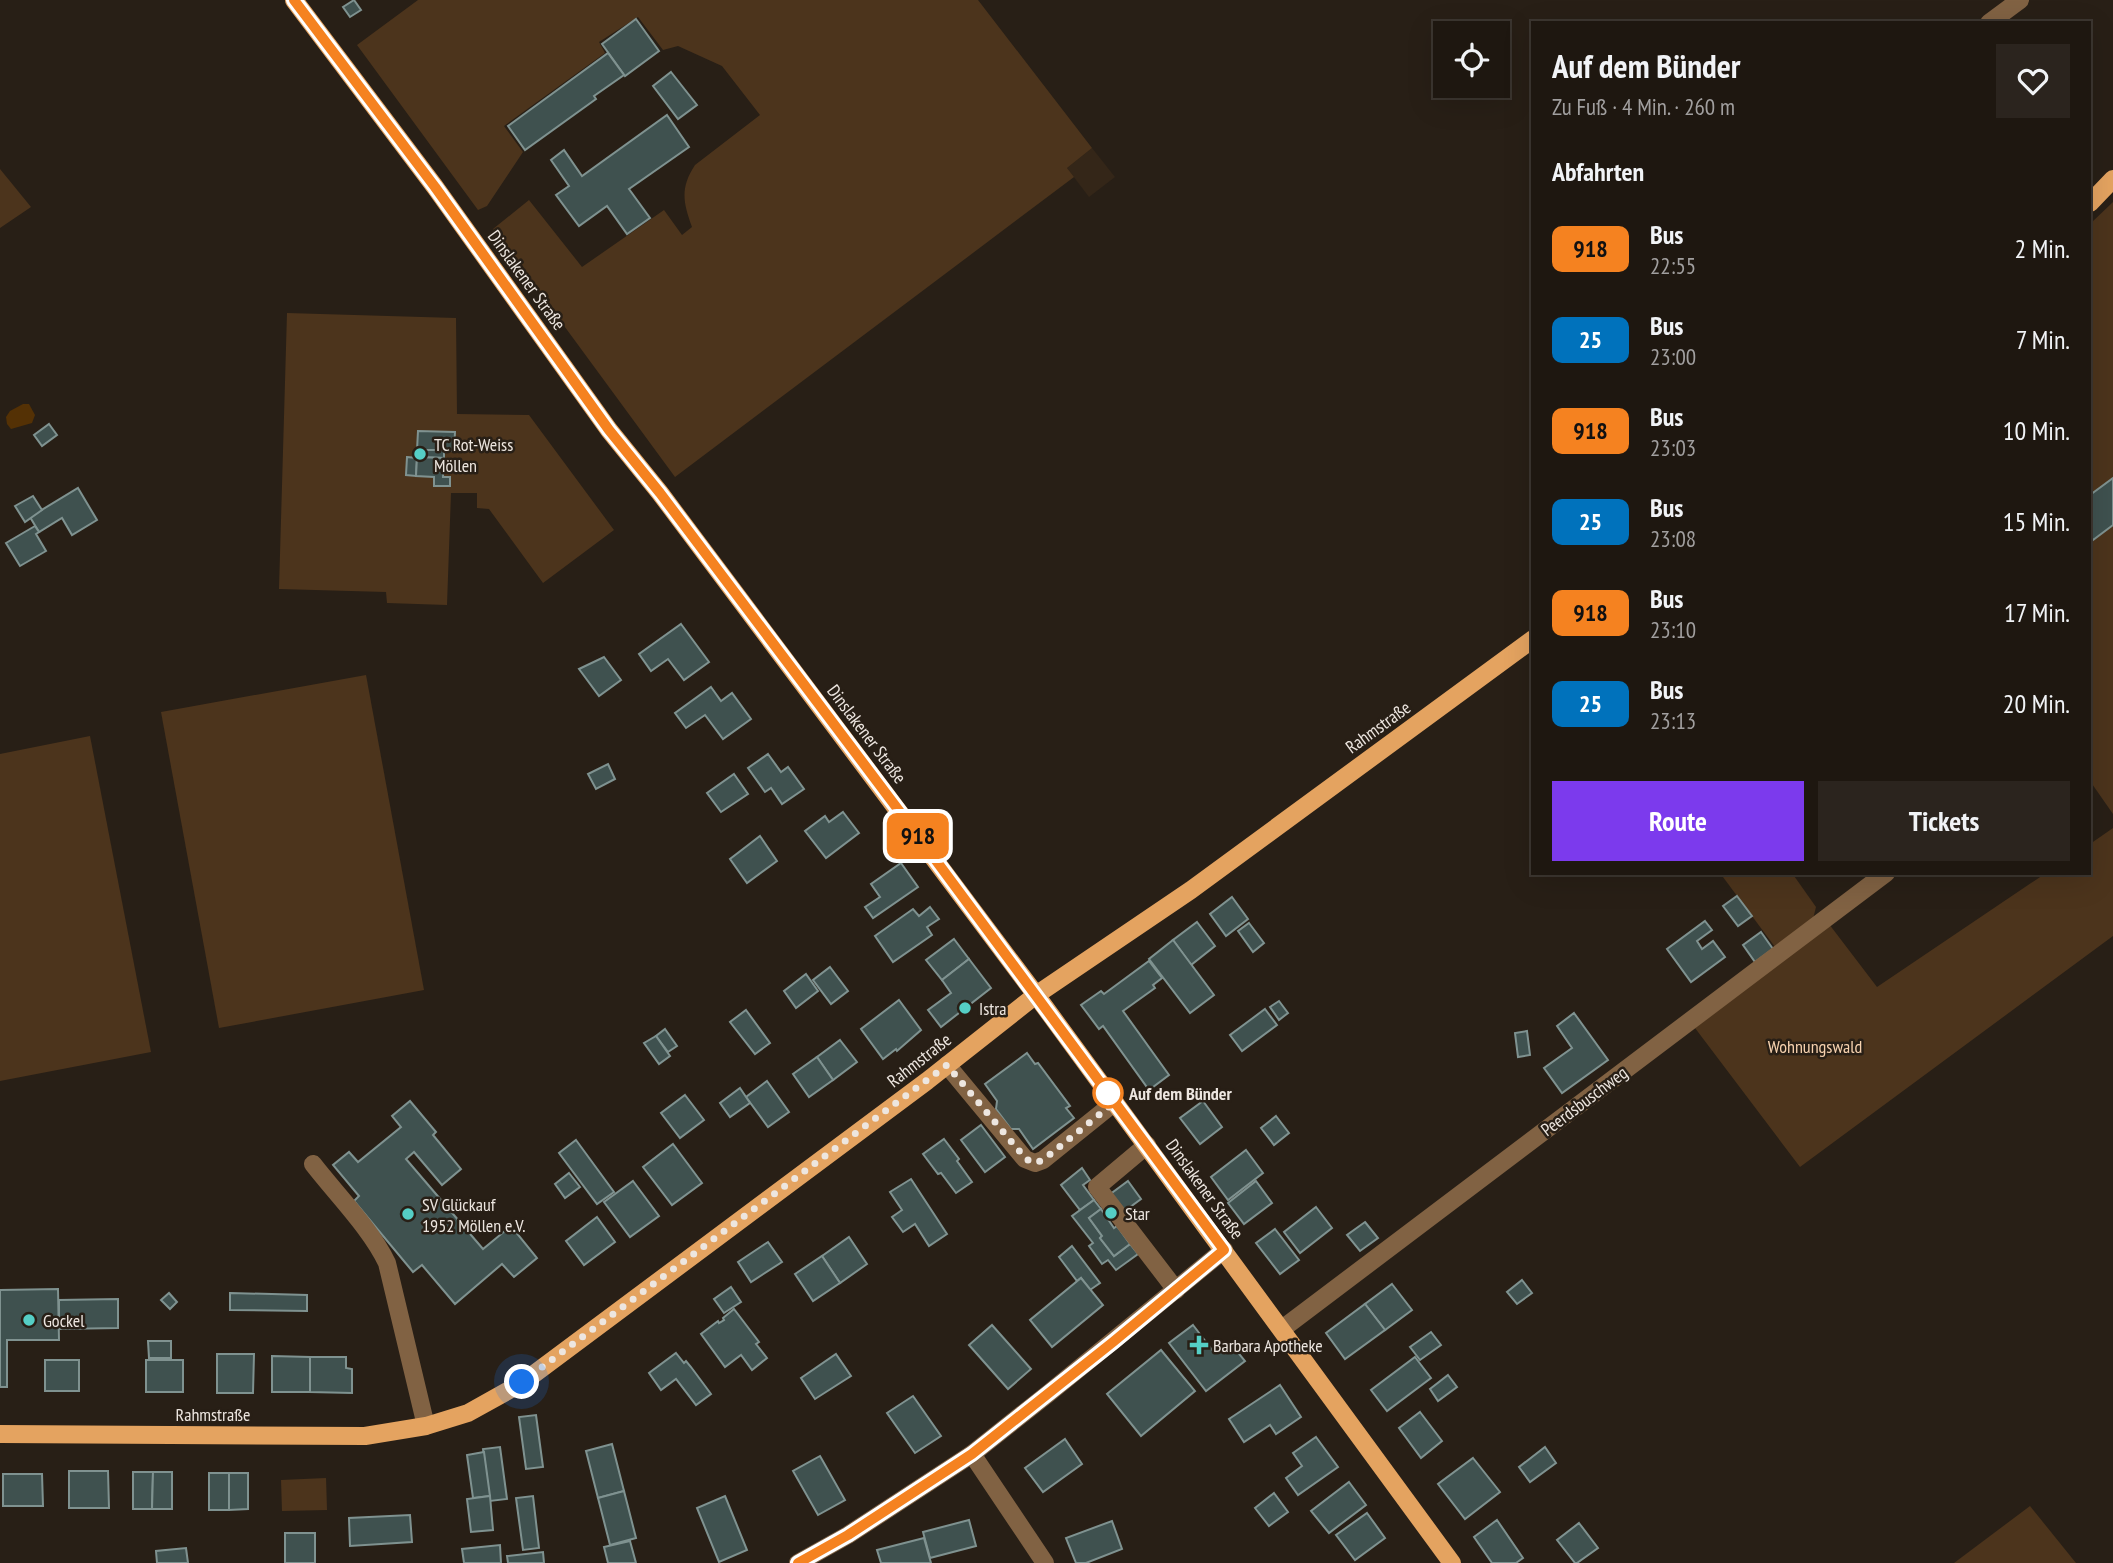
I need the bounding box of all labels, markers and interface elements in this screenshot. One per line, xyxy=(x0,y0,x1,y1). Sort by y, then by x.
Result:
map controls xyxy=(1433,21,1510,98)
button: locate xyxy=(1433,21,1510,98)
text: Auf dem Bünder xyxy=(1552,44,1740,87)
button: heart xyxy=(1996,44,2070,118)
text: Zu Fuß · 4 Min. · 260 m xyxy=(1552,92,1735,121)
text: Abfahrten xyxy=(1552,155,1644,188)
text: Bus xyxy=(1650,218,1683,251)
street label: Dinslakener Straße xyxy=(483,225,571,335)
text: 2 Min. xyxy=(2015,232,2070,265)
text: 918 xyxy=(1573,233,1608,264)
text: 22:55 xyxy=(1650,251,1696,280)
text: Bus xyxy=(1650,309,1683,342)
text: 7 Min. xyxy=(2016,323,2070,356)
text: 25 xyxy=(1579,324,1602,355)
text: 23:00 xyxy=(1650,342,1696,371)
text: Bus xyxy=(1650,400,1683,433)
text: 10 Min. xyxy=(2003,414,2070,447)
text: 918 xyxy=(1573,415,1608,446)
place label: TC Rot-Weiss Möllen xyxy=(434,433,513,477)
text: 23:03 xyxy=(1650,433,1696,462)
marker: TC Rot-Weiss Möllen xyxy=(412,446,428,462)
text: Bus xyxy=(1650,491,1683,524)
text: 15 Min. xyxy=(2003,505,2070,538)
text: 25 xyxy=(1579,506,1602,537)
text: 23:08 xyxy=(1650,524,1696,553)
text: Bus xyxy=(1650,582,1683,615)
text: 17 Min. xyxy=(2004,596,2070,629)
text: 918 xyxy=(1573,597,1608,628)
text: 23:10 xyxy=(1650,615,1696,644)
text: Bus xyxy=(1650,673,1683,706)
street label: Dinslakener Straße xyxy=(822,680,912,788)
text: 20 Min. xyxy=(2003,687,2070,720)
text: 25 xyxy=(1579,688,1602,719)
street label: Rahmstraße xyxy=(1341,696,1415,758)
text: 23:13 xyxy=(1650,706,1696,735)
button: Route xyxy=(1552,781,1804,861)
button: Tickets xyxy=(1818,781,2070,861)
line badge: 918 xyxy=(878,813,958,859)
text: 918 xyxy=(901,820,935,851)
place label: Istra xyxy=(979,997,1006,1020)
marker: Istra xyxy=(957,1000,973,1016)
street label: Rahmstraße xyxy=(882,1028,956,1092)
park label: Wohnungswald xyxy=(1768,1035,1862,1058)
street label: Peerdsbuschweg xyxy=(1536,1061,1632,1141)
marker: Auf dem Bünder xyxy=(1093,1078,1123,1108)
place label: Auf dem Bünder xyxy=(1128,1082,1233,1105)
street label: Dinslakener Straße xyxy=(1161,1134,1249,1244)
place label: SV Glückauf 1952 Möllen e.V. xyxy=(422,1193,525,1237)
place label: Star xyxy=(1125,1202,1150,1225)
marker: Star xyxy=(1103,1205,1119,1221)
marker: SV Glückauf 1952 Möllen e.V. xyxy=(400,1206,416,1222)
place label: Gockel xyxy=(43,1309,85,1332)
marker: Gockel xyxy=(21,1312,37,1328)
place label: Barbara Apotheke xyxy=(1213,1334,1323,1357)
marker: Barbara Apotheke xyxy=(1191,1337,1207,1353)
your location xyxy=(504,1364,539,1399)
street label: Rahmstraße xyxy=(176,1403,250,1426)

